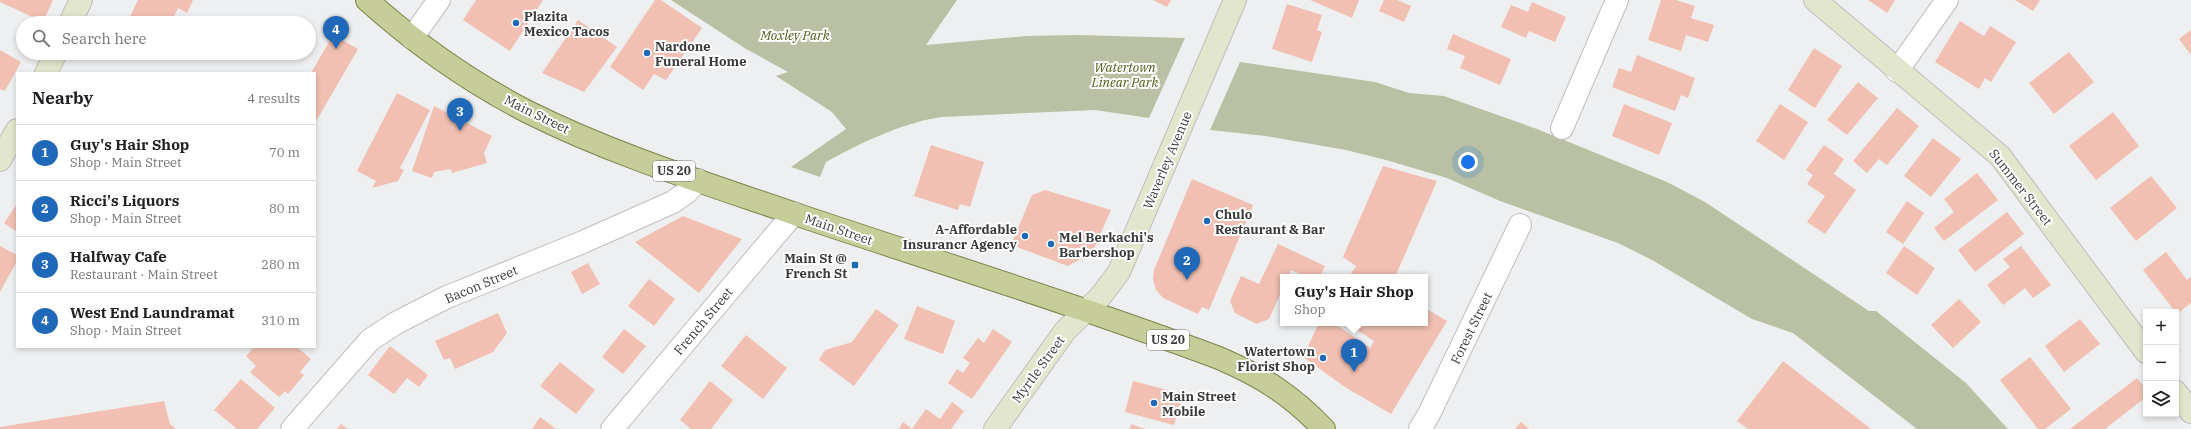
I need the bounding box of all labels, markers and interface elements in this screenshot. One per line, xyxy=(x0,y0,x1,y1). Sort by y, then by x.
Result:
place label: Plazita Mexico Tacos xyxy=(524,8,610,40)
search box xyxy=(16,16,316,60)
pin: 4 xyxy=(323,16,349,49)
marker: Plazita Mexico Tacos xyxy=(511,18,521,28)
icon: search xyxy=(30,27,52,49)
park label: Moxley Park xyxy=(759,27,830,44)
text: Search here xyxy=(62,29,147,48)
place label: Nardone Funeral Home xyxy=(655,38,747,70)
marker: Nardone Funeral Home xyxy=(642,48,652,58)
park label: Watertown Linear Park xyxy=(1091,59,1159,91)
text: Nearby xyxy=(32,87,93,109)
text: 4 results xyxy=(247,90,300,107)
street label: Main Street xyxy=(501,91,572,138)
pin: 3 xyxy=(447,98,473,131)
street label: Waverley Avenue xyxy=(1139,109,1196,212)
text: Guy's Hair Shop xyxy=(70,135,189,154)
text: 1 xyxy=(41,144,49,161)
text: 70 m xyxy=(269,144,300,161)
street label: Summer Street xyxy=(1985,146,2056,229)
your location xyxy=(1458,152,1478,172)
text: Shop · Main Street xyxy=(70,154,182,171)
road number: US 20 xyxy=(653,161,695,181)
text: Ricci's Liquors xyxy=(70,191,179,210)
text: 2 xyxy=(41,200,49,217)
text: 80 m xyxy=(269,200,300,217)
place label: Chulo Restaurant & Bar xyxy=(1215,206,1325,238)
text: Shop · Main Street xyxy=(70,210,182,227)
street label: Main Street xyxy=(803,210,875,249)
marker: Chulo Restaurant & Bar xyxy=(1202,216,1212,226)
place label: A-Affordable Insurancr Agency xyxy=(903,221,1018,253)
place label: Mel Berkachi's Barbershop xyxy=(1059,229,1154,261)
marker: A-Affordable Insurancr Agency xyxy=(1020,231,1030,241)
marker: Mel Berkachi's Barbershop xyxy=(1046,239,1056,249)
text: Halfway Cafe xyxy=(70,247,167,266)
pin: 2 xyxy=(1174,247,1200,280)
place label: Main St @ French St xyxy=(784,250,847,282)
text: 3 xyxy=(41,256,49,273)
text: 280 m xyxy=(261,256,300,273)
marker: Main St @ French St xyxy=(850,260,860,270)
street label: Bacon Street xyxy=(442,261,521,307)
text: Restaurant · Main Street xyxy=(70,266,218,283)
popup xyxy=(1280,274,1428,326)
text: Guy's Hair Shop xyxy=(1294,282,1414,301)
street label: French Street xyxy=(670,284,737,359)
street label: Forest Street xyxy=(1447,289,1496,367)
text: Shop xyxy=(1294,301,1325,318)
text: West End Laundramat xyxy=(70,303,234,322)
map controls xyxy=(2143,309,2179,417)
button: + xyxy=(2143,309,2179,345)
text: 4 xyxy=(41,312,49,329)
text: 310 m xyxy=(261,312,300,329)
text: Shop · Main Street xyxy=(70,322,182,339)
road number: US 20 xyxy=(1147,330,1189,350)
street label: Myrtle Street xyxy=(1008,332,1069,406)
pin: 1 xyxy=(1341,339,1367,372)
place label: Watertown Florist Shop xyxy=(1237,343,1315,375)
button: − xyxy=(2143,345,2179,381)
marker: Watertown Florist Shop xyxy=(1318,353,1328,363)
button: layers xyxy=(2143,381,2179,417)
place label: Main Street Mobile xyxy=(1162,388,1236,420)
marker: Main Street Mobile xyxy=(1149,398,1159,408)

